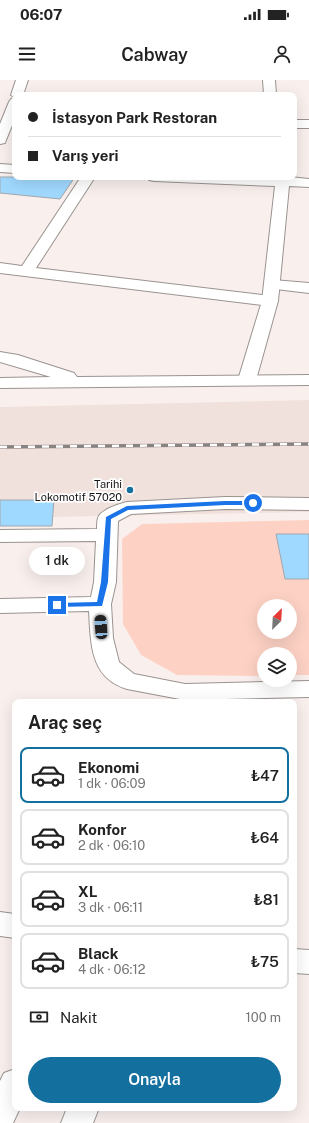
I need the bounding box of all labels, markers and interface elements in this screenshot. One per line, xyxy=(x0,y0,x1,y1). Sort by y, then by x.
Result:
text: 06:07 xyxy=(20,6,62,23)
icon: menu xyxy=(16,43,38,65)
icon: person xyxy=(271,43,293,65)
text: Cabway xyxy=(121,44,188,65)
text: İstasyon Park Restoran xyxy=(52,109,217,126)
text: Varış yeri xyxy=(52,147,119,164)
place label: Tarihi Lokomotif 57020 xyxy=(35,478,122,503)
marker: Tarihi Lokomotif 57020 xyxy=(125,485,135,495)
route start xyxy=(244,494,262,512)
callout: 1 dk xyxy=(29,547,85,575)
text: 1 dk xyxy=(45,553,69,568)
route end xyxy=(48,596,66,614)
north arrow xyxy=(257,599,297,639)
map controls xyxy=(257,599,297,687)
car xyxy=(94,615,108,639)
button: layers xyxy=(257,647,297,687)
text: Araç seç xyxy=(28,712,102,733)
icon: car xyxy=(30,757,66,793)
text: Ekonomi xyxy=(78,759,139,776)
text: ₺47 xyxy=(251,767,279,784)
text: 1 dk · 06:09 xyxy=(78,776,146,791)
icon: car xyxy=(30,819,66,855)
text: Konfor xyxy=(78,821,126,838)
text: ₺64 xyxy=(251,829,279,846)
text: 2 dk · 06:10 xyxy=(78,838,145,853)
icon: car xyxy=(30,881,66,917)
text: XL xyxy=(78,883,97,900)
text: ₺81 xyxy=(254,891,279,908)
text: 3 dk · 06:11 xyxy=(78,900,143,915)
icon: car xyxy=(30,943,66,979)
text: Black xyxy=(78,945,118,962)
text: ₺75 xyxy=(251,953,279,970)
text: 4 dk · 06:12 xyxy=(78,962,145,977)
icon: cash xyxy=(28,1006,50,1028)
text: Nakit xyxy=(60,1009,97,1026)
text: 100 m xyxy=(245,1010,281,1025)
button: Onayla xyxy=(28,1057,281,1103)

